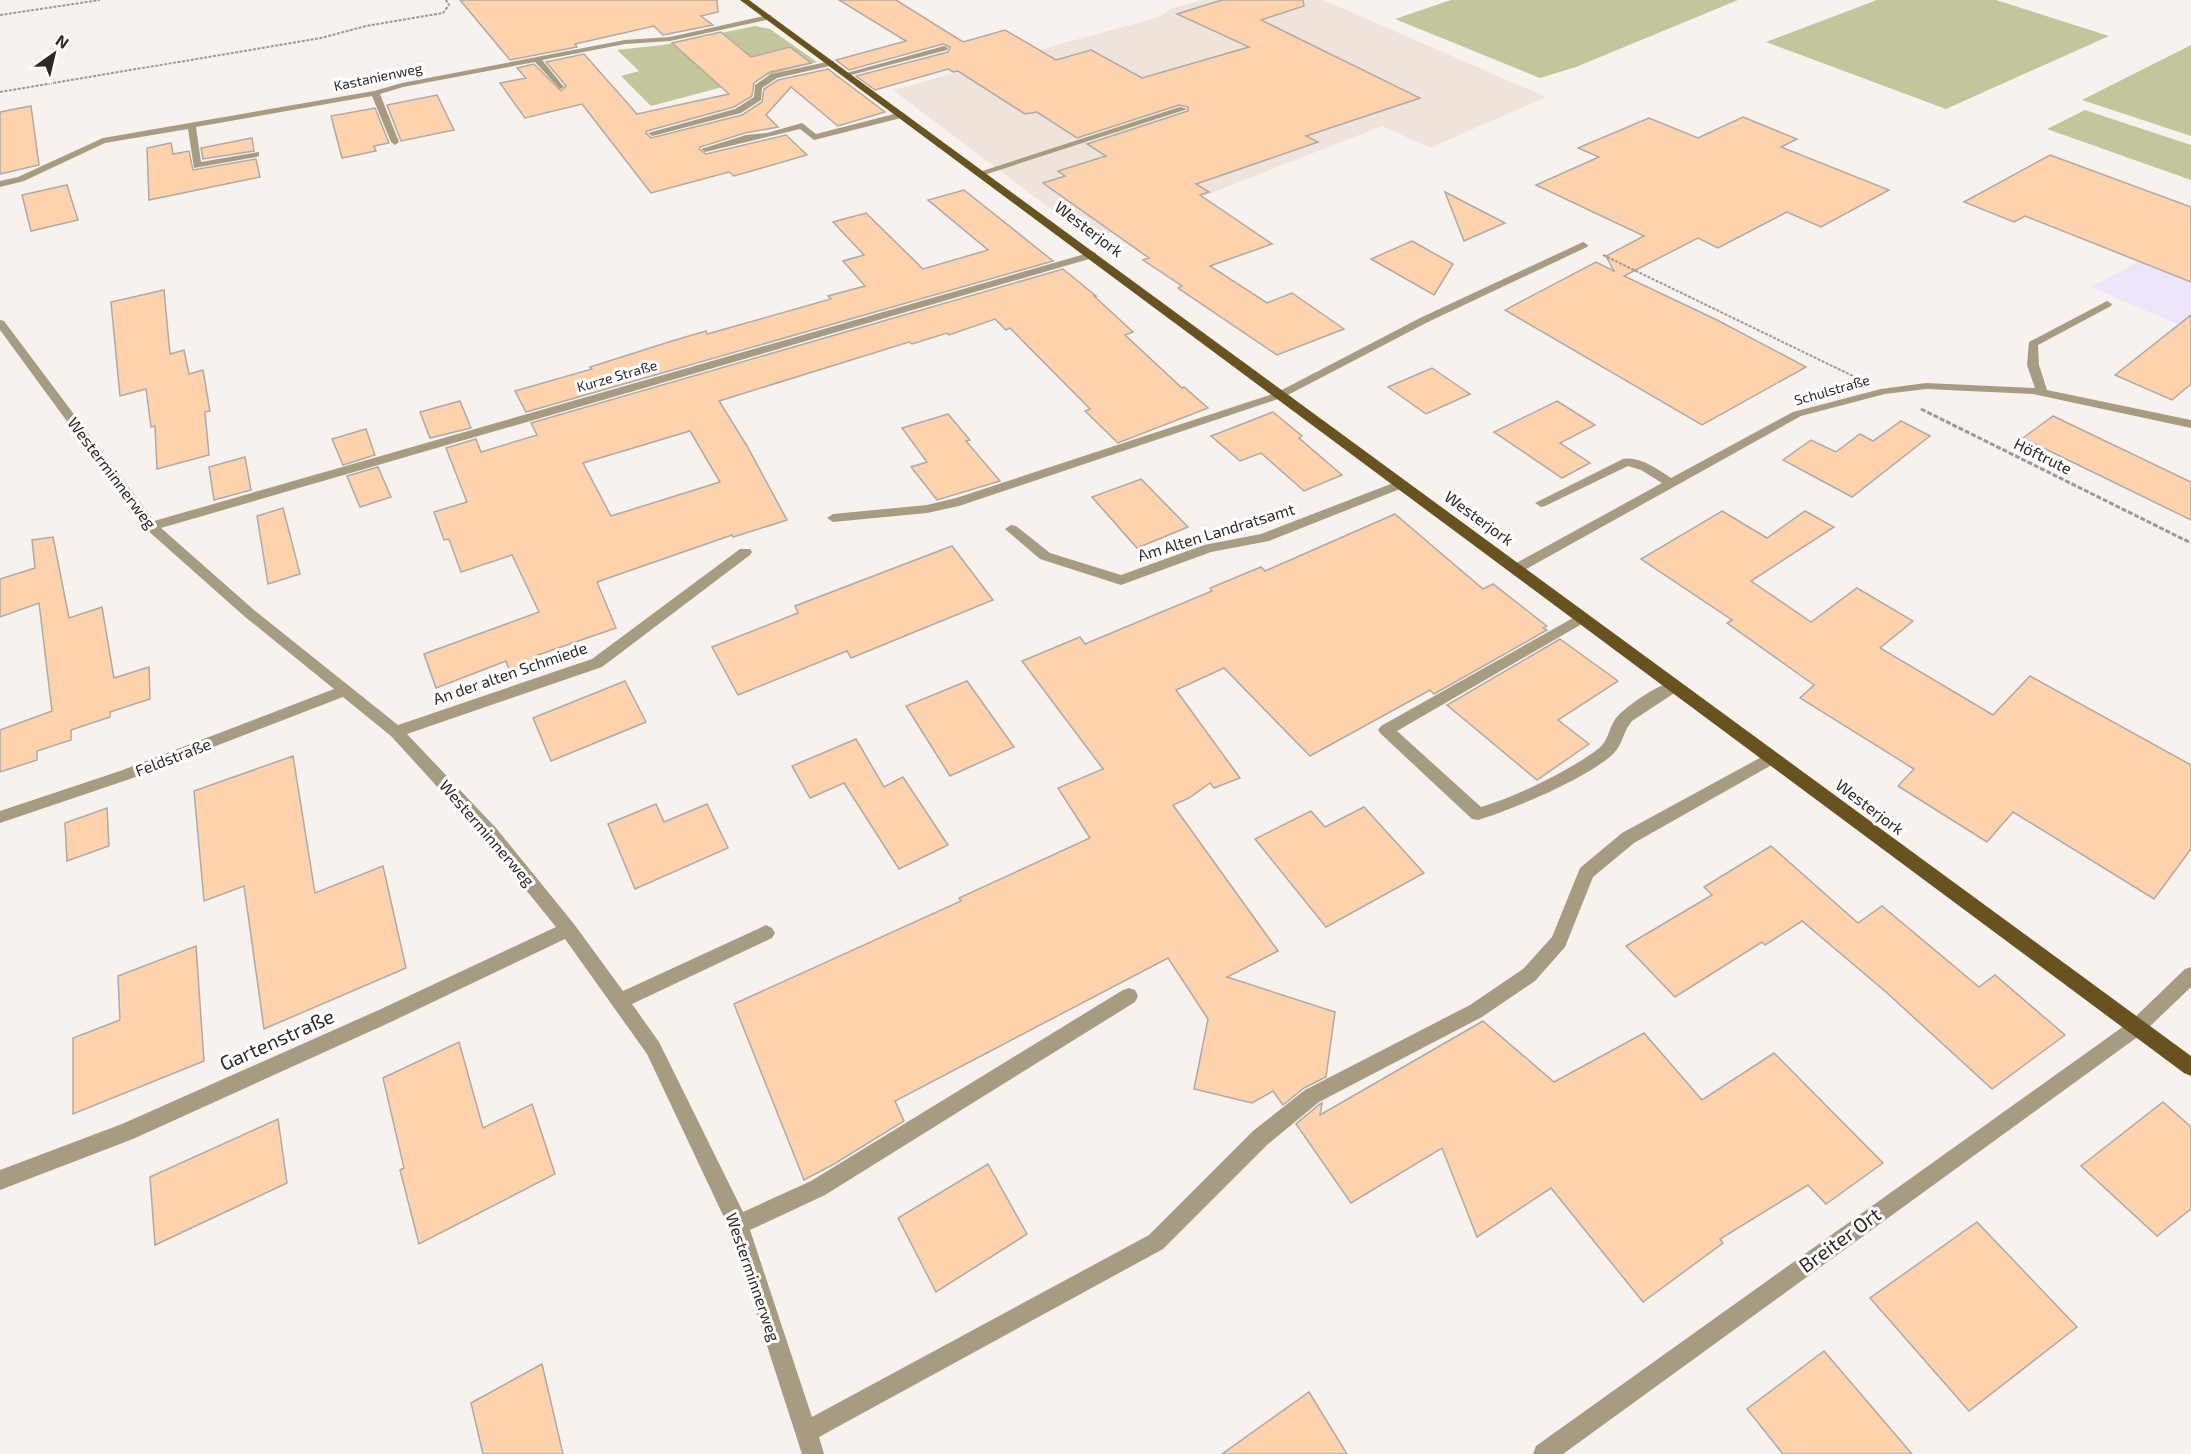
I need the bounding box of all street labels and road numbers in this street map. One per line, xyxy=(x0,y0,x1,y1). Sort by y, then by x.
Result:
street label: Kastanienweg xyxy=(332,59,424,94)
street label: Westerjork xyxy=(1051,197,1127,261)
street label: Kurze Straße xyxy=(575,356,659,395)
street label: Schulstraße xyxy=(1792,371,1872,408)
street label: Westerminnerweg xyxy=(64,413,161,532)
street label: Höftrute xyxy=(2011,433,2075,478)
street label: Westerjork xyxy=(1441,486,1517,550)
street label: Am Alten Landratsamt xyxy=(1135,499,1297,564)
street label: An der alten Schmiede xyxy=(430,637,589,708)
street label: Feldstraße xyxy=(132,733,213,780)
street label: Westerjork xyxy=(1832,775,1908,839)
street label: Westerminnerweg xyxy=(436,776,539,890)
street label: Gartenstraße xyxy=(216,1003,337,1075)
street label: Breiter Ort xyxy=(1794,1201,1885,1277)
street label: Westerminnerweg xyxy=(723,1210,784,1344)

